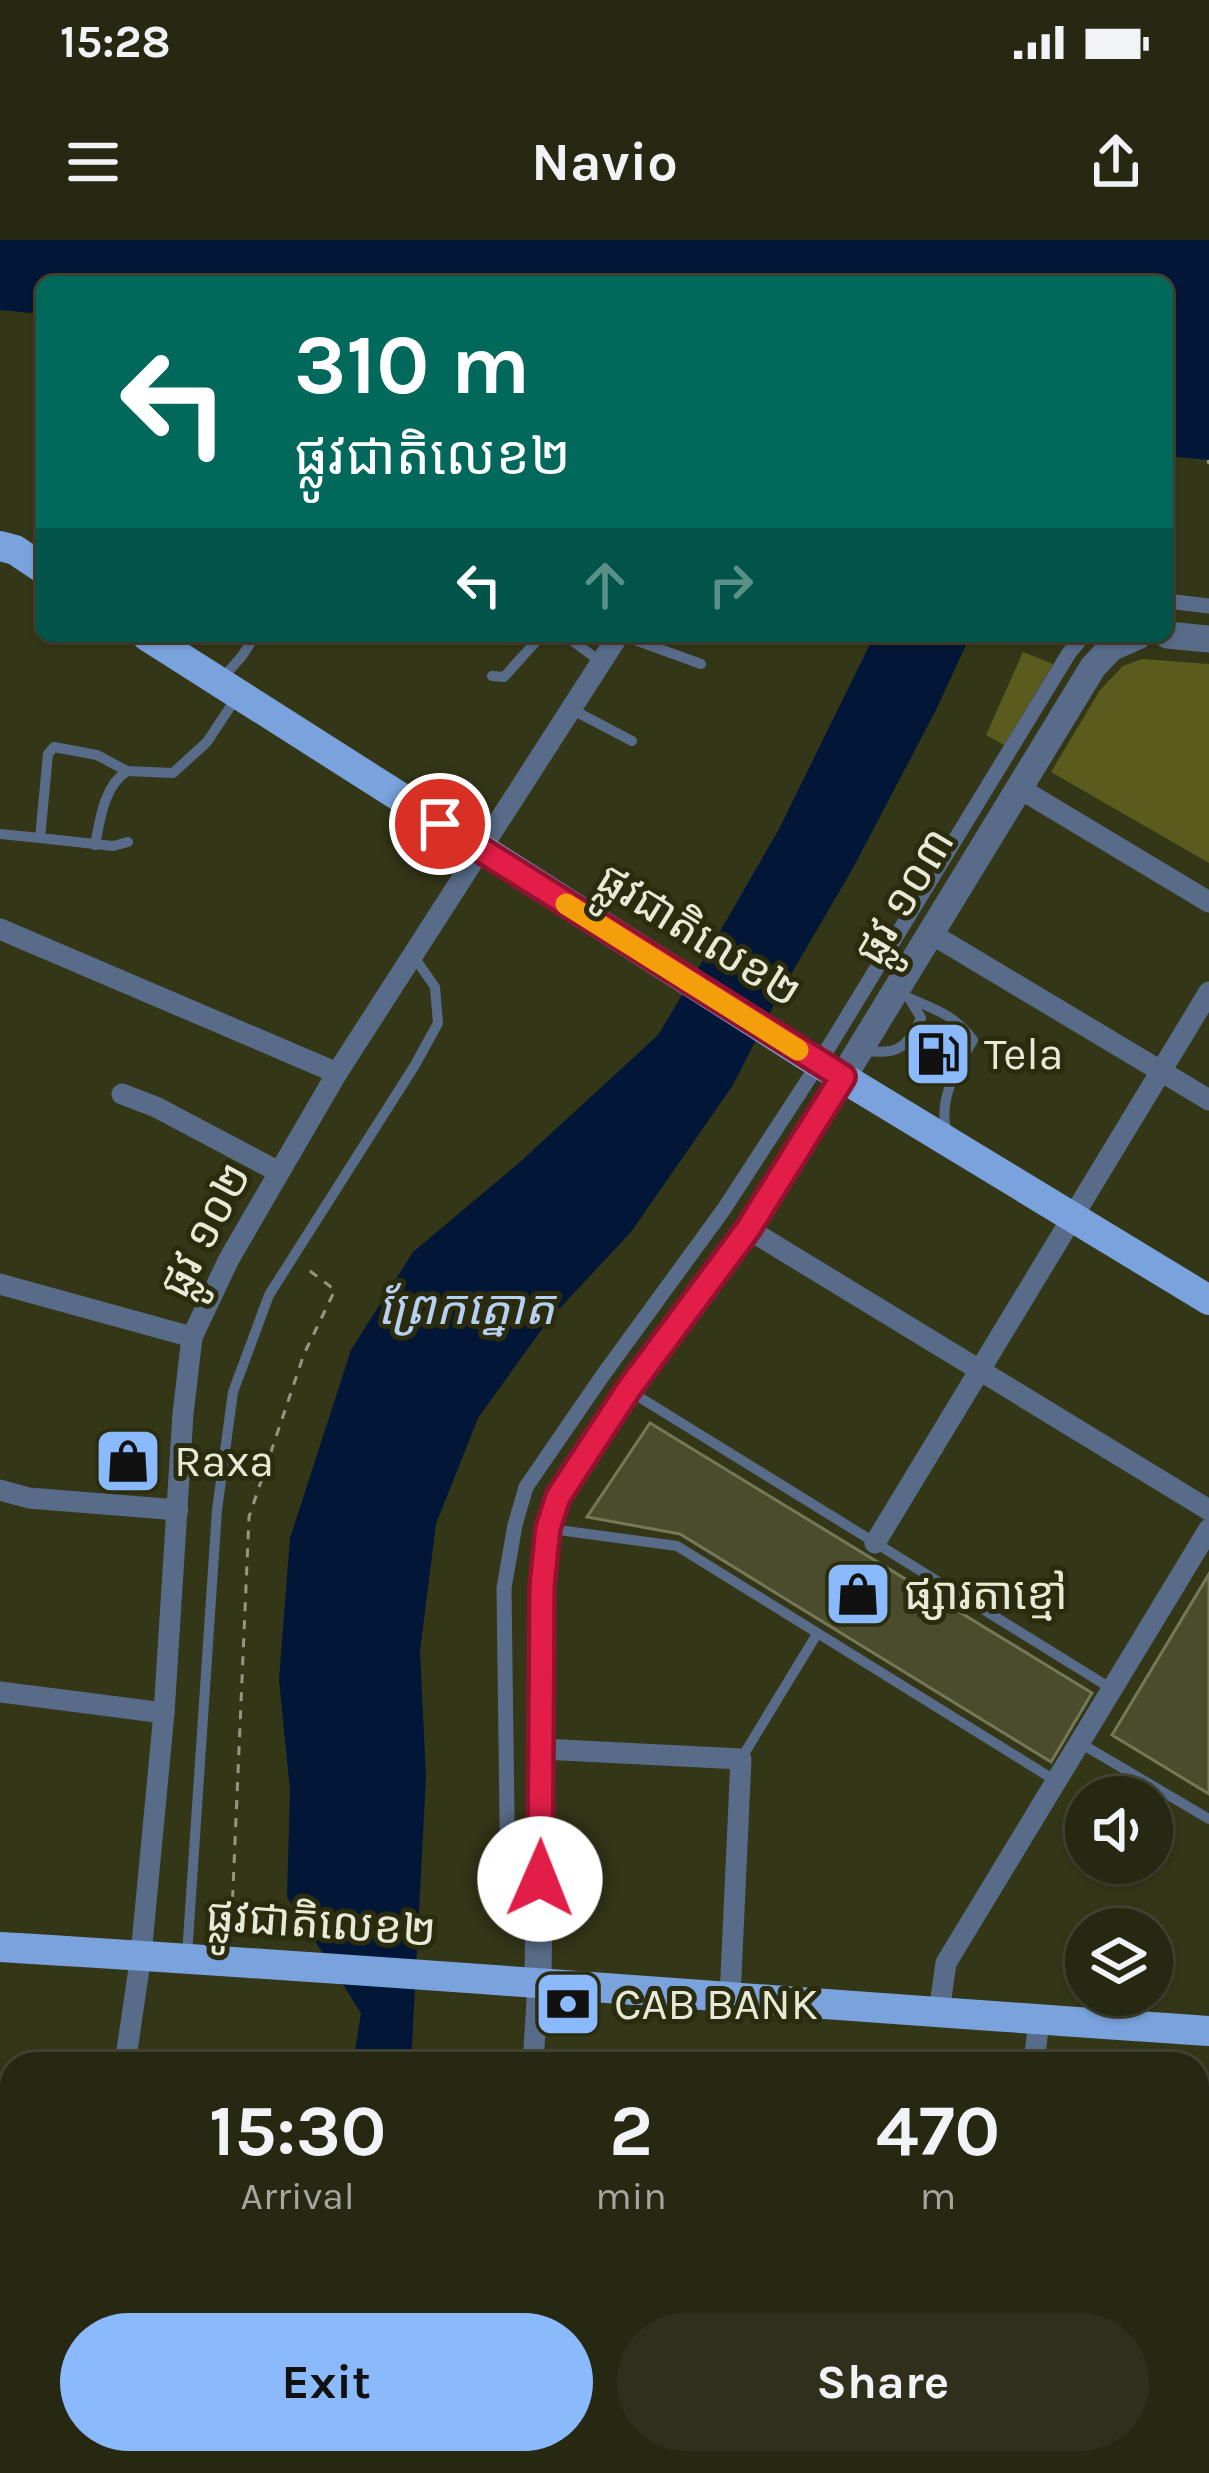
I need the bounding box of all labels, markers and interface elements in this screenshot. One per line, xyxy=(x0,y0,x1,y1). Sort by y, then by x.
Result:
text: 15:28 xyxy=(60,16,171,68)
icon: menu xyxy=(60,129,126,195)
icon: share xyxy=(1083,129,1149,195)
text: Navio xyxy=(531,130,678,194)
text: 310 m xyxy=(294,316,530,414)
icon: left xyxy=(96,324,252,480)
text: ផ្លូវជាតិលេខ២ xyxy=(294,424,571,488)
icon: left xyxy=(446,552,512,618)
icon: ahead xyxy=(572,552,638,618)
icon: right xyxy=(698,552,764,618)
pin xyxy=(389,773,491,875)
icon: arrive xyxy=(407,791,473,857)
street label: ផ្លូវ ១០៣ xyxy=(843,818,976,980)
street label: ផ្លូវជាតិលេខ២ xyxy=(580,852,811,1029)
fuel station icon: Tela xyxy=(903,1019,973,1089)
place label: Tela xyxy=(984,1028,1064,1080)
street label: ផ្លូវ ១០២ xyxy=(148,1154,274,1312)
water label: ព្រែកត្នោត xyxy=(377,1280,557,1337)
shop icon: Raxa xyxy=(93,1426,163,1496)
place label: Raxa xyxy=(174,1435,274,1487)
shop icon: ផ្សារតាខ្មៅ xyxy=(823,1559,893,1629)
place label: ផ្សារតាខ្មៅ xyxy=(904,1568,1068,1621)
map controls xyxy=(1065,1776,1173,2016)
button: sound xyxy=(1065,1776,1173,1884)
position arrow xyxy=(477,1816,603,1942)
street label: ផ្លូវជាតិលេខ២ xyxy=(203,1889,438,1970)
button: layers xyxy=(1065,1908,1173,2016)
bank icon: CAB BANK xyxy=(533,1969,603,2039)
place label: CAB BANK xyxy=(614,1978,818,2030)
text: 15:30 xyxy=(209,2089,386,2173)
text: 2 xyxy=(609,2089,653,2173)
text: 470 xyxy=(876,2089,1000,2173)
text: Arrival xyxy=(241,2173,355,2219)
text: min xyxy=(595,2173,667,2219)
text: m xyxy=(920,2173,956,2219)
button: Exit xyxy=(60,2313,593,2451)
button: Share xyxy=(617,2313,1149,2451)

